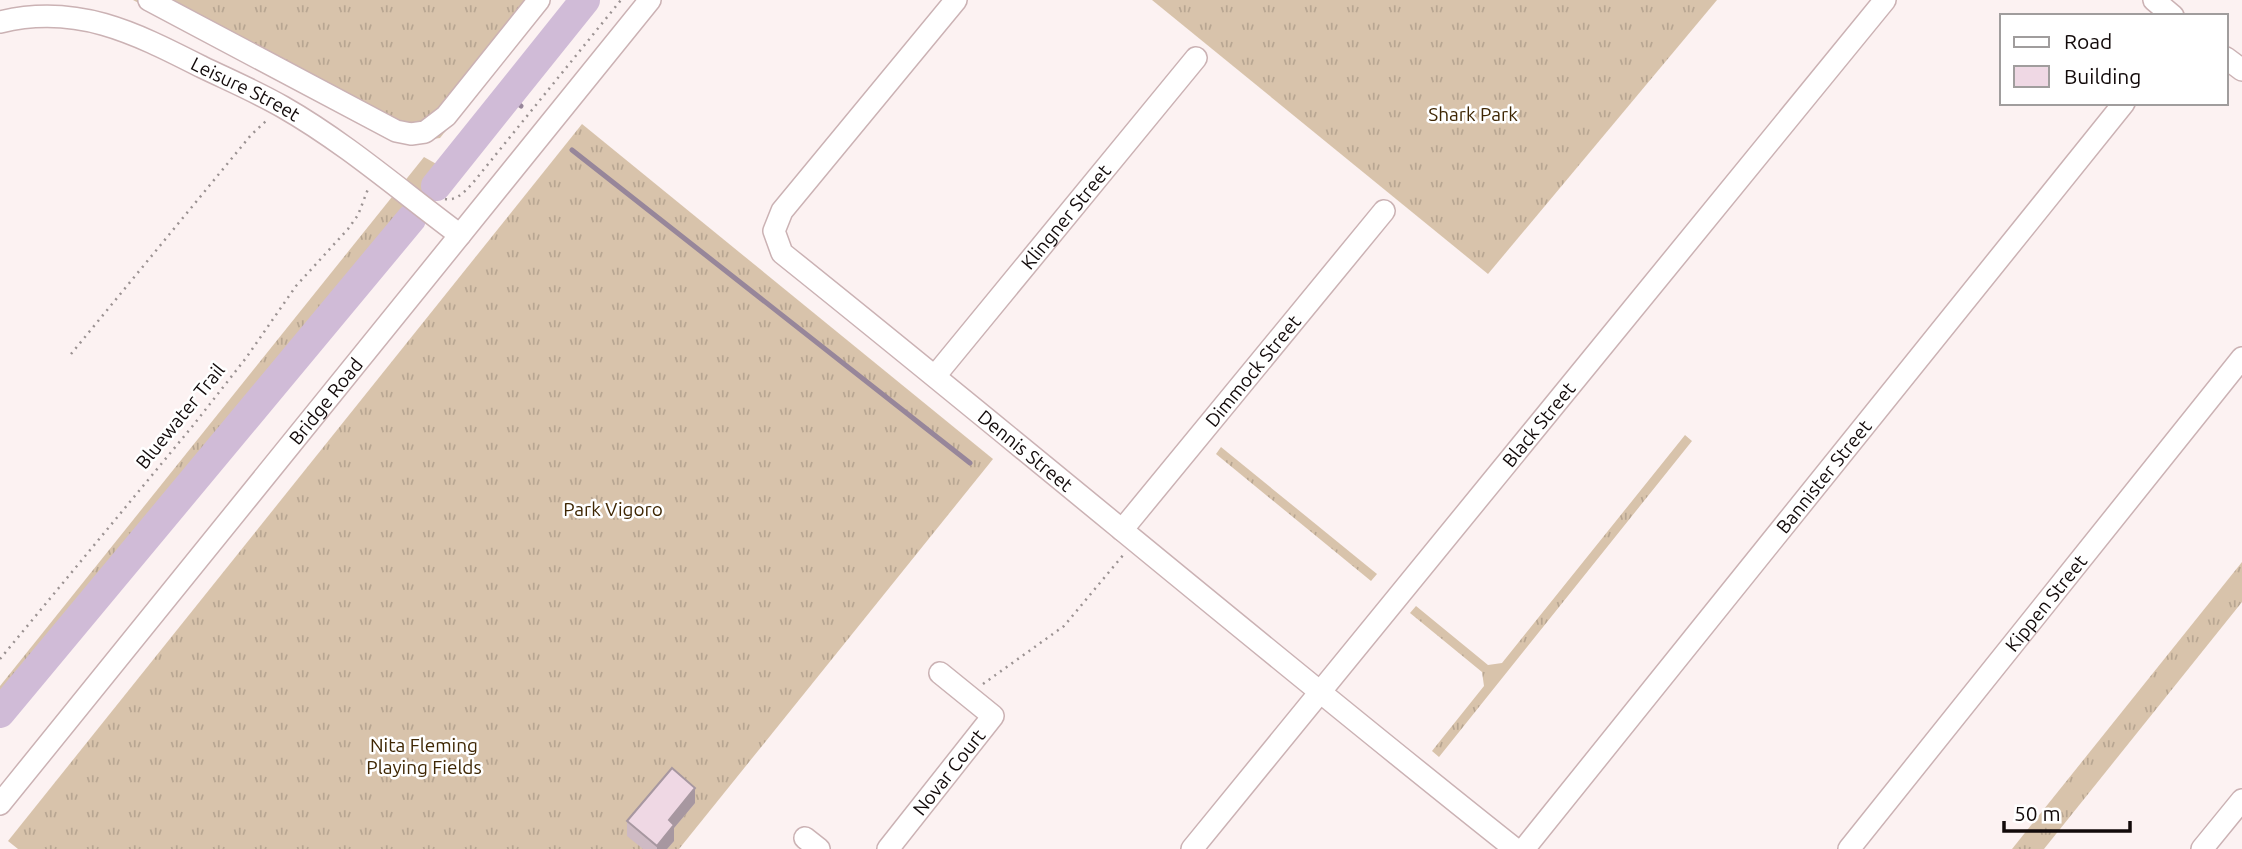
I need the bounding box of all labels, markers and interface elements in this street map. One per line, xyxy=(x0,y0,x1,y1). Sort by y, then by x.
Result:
legend xyxy=(2000,14,2228,105)
text: Road xyxy=(2064,29,2112,53)
street label: Leisure Street xyxy=(187,52,305,126)
text: Building xyxy=(2064,64,2141,88)
park label: Shark Park xyxy=(1428,103,1518,125)
street label: Klingner Street xyxy=(1016,160,1115,274)
street label: Dimmock Street xyxy=(1200,310,1305,431)
street label: Bridge Road xyxy=(284,354,367,449)
street label: Bluewater Trail xyxy=(131,359,229,473)
street label: Black Street xyxy=(1498,377,1580,471)
street label: Dennis Street xyxy=(974,405,1078,496)
street label: Bannister Street xyxy=(1771,415,1876,538)
park label: Park Vigoro xyxy=(563,498,663,520)
street label: Kippen Street xyxy=(2000,550,2092,656)
street label: Novar Court xyxy=(908,724,990,820)
park label: Nita Fleming Playing Fields xyxy=(366,734,482,778)
scale bar xyxy=(2004,790,2130,834)
text: 50 m xyxy=(2014,801,2061,825)

